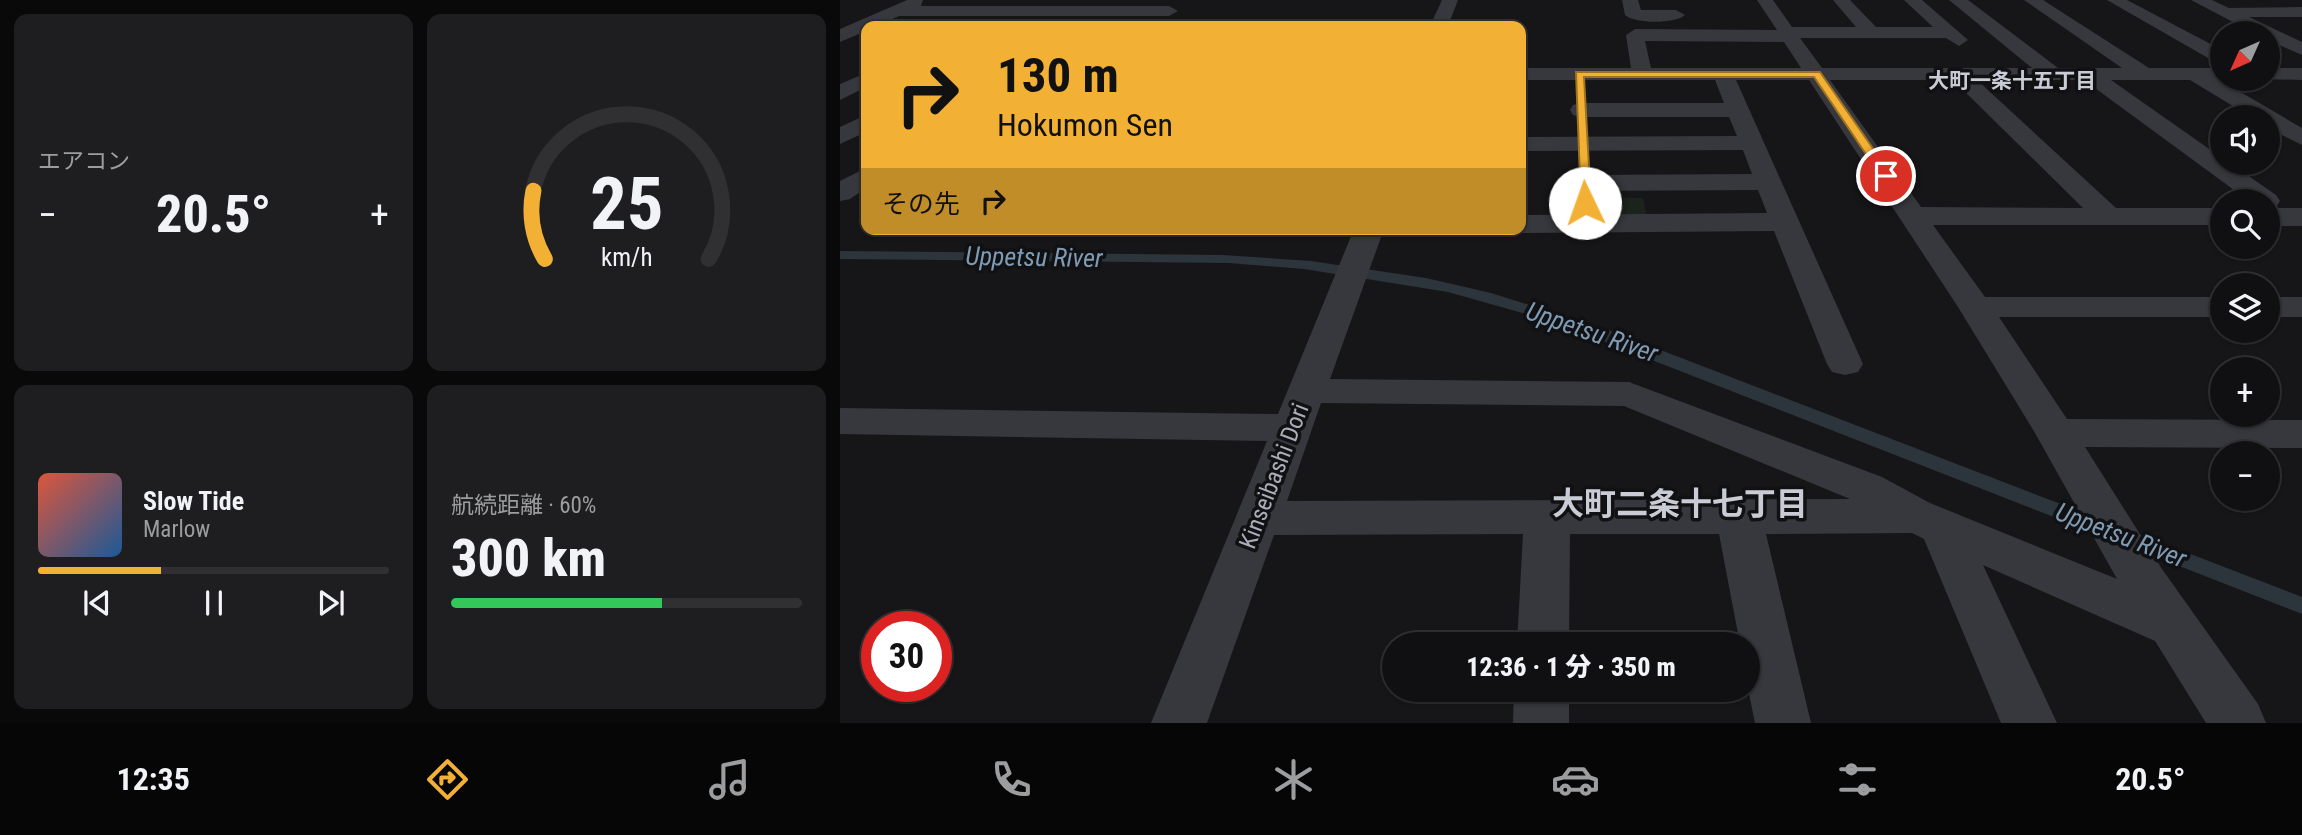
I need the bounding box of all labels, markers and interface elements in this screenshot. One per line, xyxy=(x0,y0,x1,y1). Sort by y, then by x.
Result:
north arrow xyxy=(2210,21,2280,91)
map controls xyxy=(2210,21,2280,511)
text: 130 m xyxy=(997,47,1119,104)
icon: right xyxy=(882,49,973,140)
district label: 大町一条十五丁目 xyxy=(1928,69,2096,93)
button: sound xyxy=(2210,105,2280,175)
text: Hokumon Sen xyxy=(997,106,1173,144)
pin xyxy=(1856,146,1916,206)
text: エアコン xyxy=(38,148,130,175)
icon: arrive xyxy=(1867,157,1905,195)
text: 25 xyxy=(590,161,663,247)
position arrow xyxy=(1548,166,1622,240)
icon: right xyxy=(974,182,1012,220)
text: 20.5° xyxy=(156,184,271,245)
text: その先 xyxy=(882,189,960,219)
button: search xyxy=(2210,189,2280,259)
text: − xyxy=(38,193,57,237)
text: + xyxy=(370,193,389,237)
water label: Uppetsu River xyxy=(965,241,1104,273)
text: km/h xyxy=(601,242,652,271)
button: layers xyxy=(2210,273,2280,343)
water label: Uppetsu River xyxy=(1522,295,1663,369)
button: + xyxy=(2210,357,2280,427)
street label: Kinseibashi Dori xyxy=(1233,399,1315,553)
button: − xyxy=(2210,441,2280,511)
district label: 大町二条十七丁目 xyxy=(1552,485,1808,523)
text: Slow Tide xyxy=(143,486,244,516)
text: 航続距離 · 60% xyxy=(451,492,596,519)
water label: Uppetsu River xyxy=(2052,496,2192,574)
text: Marlow xyxy=(143,516,210,543)
text: 300 km xyxy=(451,528,606,589)
icon: previous xyxy=(78,584,116,622)
icon: pause xyxy=(195,584,233,622)
icon: next xyxy=(312,584,350,622)
speed limit sign: 30 xyxy=(861,611,952,702)
text: 12:36 · 1 分 · 350 m xyxy=(1466,652,1676,682)
icon: directions xyxy=(423,755,472,804)
icon: music xyxy=(705,755,754,804)
icon: phone xyxy=(987,755,1036,804)
icon: climate xyxy=(1269,755,1318,804)
icon: car xyxy=(1551,755,1600,804)
icon: filters xyxy=(1833,755,1882,804)
text: 12:35 xyxy=(117,760,190,798)
text: 20.5° xyxy=(2115,760,2185,798)

